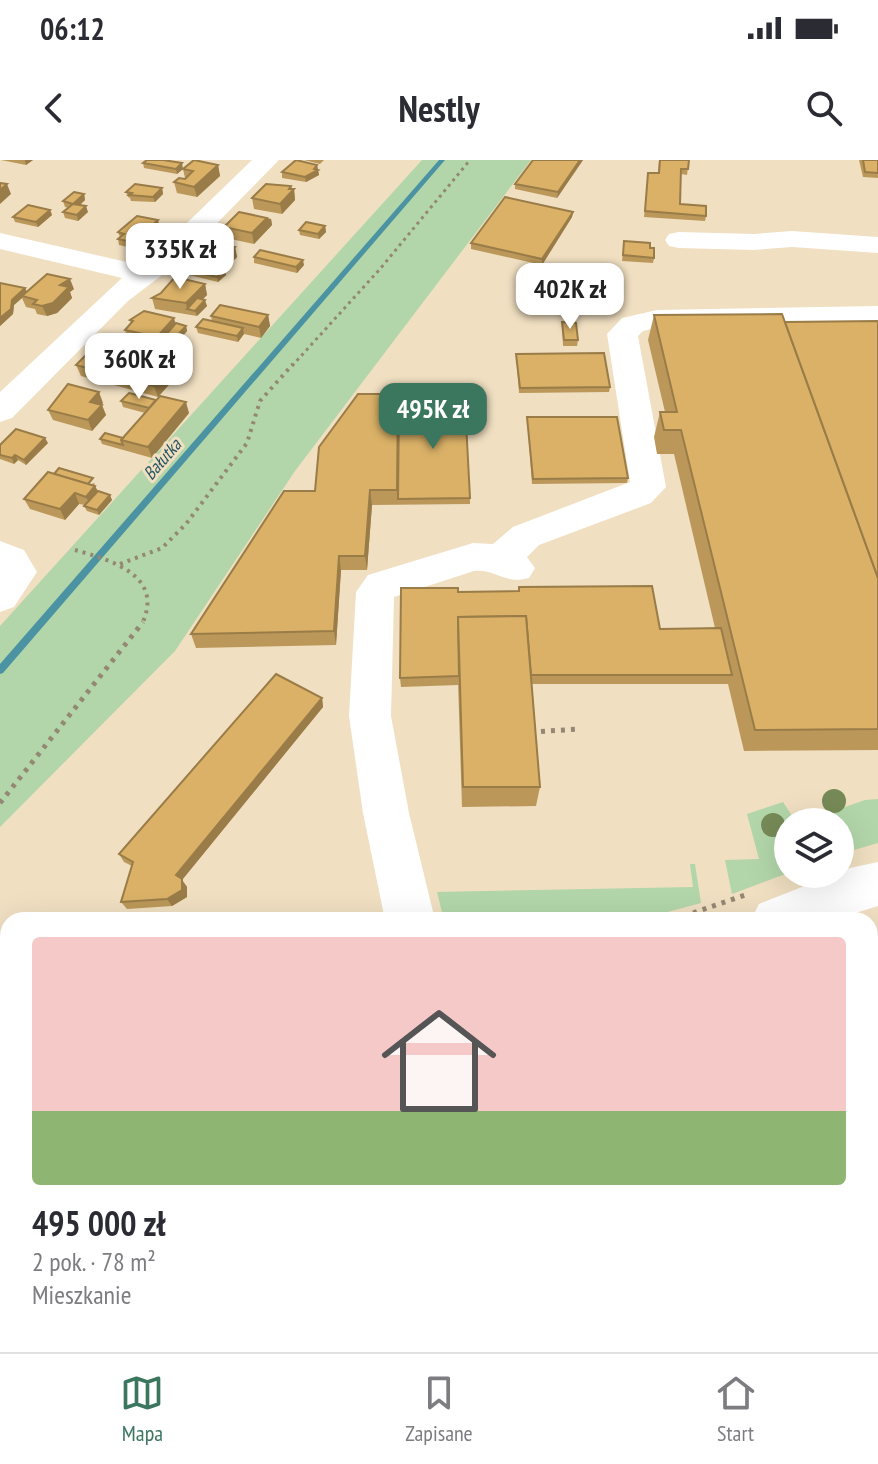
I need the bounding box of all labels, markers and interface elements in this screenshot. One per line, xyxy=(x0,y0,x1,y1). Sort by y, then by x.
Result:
text: 06:12 xyxy=(40,9,105,48)
text: Nestly xyxy=(398,85,480,132)
icon: back xyxy=(32,86,76,130)
icon: search xyxy=(802,86,846,130)
pin: 335K zł xyxy=(106,223,254,291)
text: 335K zł xyxy=(144,232,216,265)
pin: 402K zł xyxy=(496,263,644,331)
text: 402K zł xyxy=(534,272,606,305)
pin: 360K zł xyxy=(65,333,213,401)
text: 360K zł xyxy=(103,342,175,375)
pin: 495K zł xyxy=(359,383,507,451)
text: 495K zł xyxy=(397,392,469,425)
water label: Bałutka xyxy=(138,433,187,484)
map controls xyxy=(774,808,854,888)
button: layers xyxy=(774,808,854,888)
icon: home xyxy=(367,989,511,1133)
text: 495 000 zł xyxy=(32,1201,165,1245)
text: 2 pok. · 78 m² xyxy=(32,1245,156,1278)
text: Mieszkanie xyxy=(32,1278,131,1311)
tab: Mapa xyxy=(120,1371,164,1447)
tab: Zapisane xyxy=(405,1371,473,1447)
tab: Start xyxy=(714,1371,758,1447)

